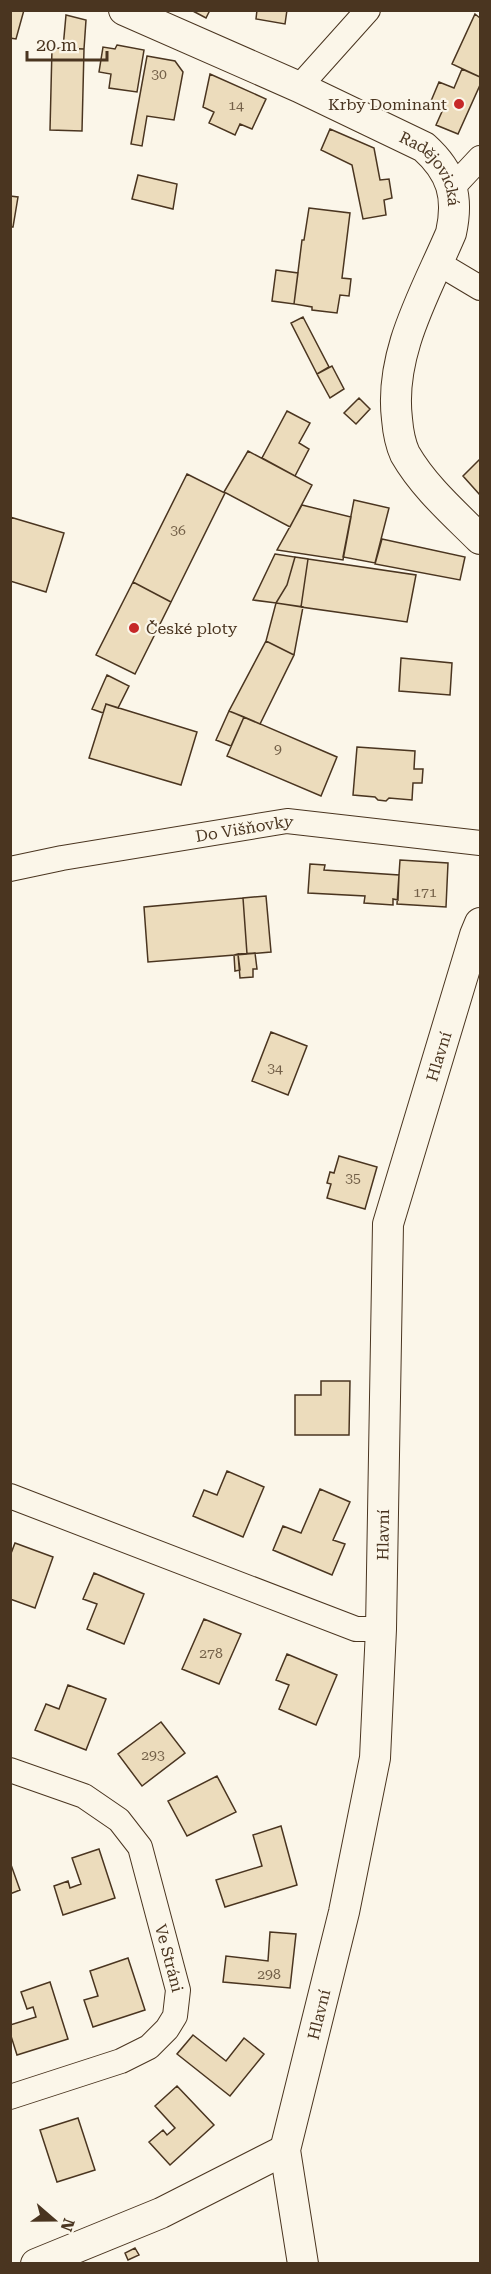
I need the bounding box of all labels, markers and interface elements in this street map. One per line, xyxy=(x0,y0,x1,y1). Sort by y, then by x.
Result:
scale bar xyxy=(27,24,106,62)
text: 20 m xyxy=(36,34,77,55)
house number: 30 xyxy=(151,66,167,82)
place label: Krby Dominant xyxy=(328,95,447,114)
house number: 14 xyxy=(228,97,244,113)
marker: Krby Dominant xyxy=(452,97,466,111)
street label: Radějovická xyxy=(396,128,463,207)
house number: 36 xyxy=(170,522,186,538)
place label: České ploty xyxy=(146,619,238,638)
marker: České ploty xyxy=(127,621,141,635)
house number: 9 xyxy=(274,741,282,757)
street label: Do Višňovky xyxy=(194,812,295,846)
house number: 171 xyxy=(413,884,437,900)
street label: Hlavní xyxy=(422,1029,455,1084)
house number: 34 xyxy=(267,1060,283,1076)
house number: 35 xyxy=(345,1170,361,1186)
street label: Hlavní xyxy=(373,1509,393,1561)
house number: 278 xyxy=(199,1645,223,1661)
house number: 293 xyxy=(141,1747,165,1763)
street label: Ve Stráni xyxy=(151,1922,187,1994)
house number: 298 xyxy=(257,1966,281,1982)
street label: Hlavní xyxy=(304,1987,334,2042)
north arrow xyxy=(24,2190,84,2250)
text: N xyxy=(57,2216,79,2234)

